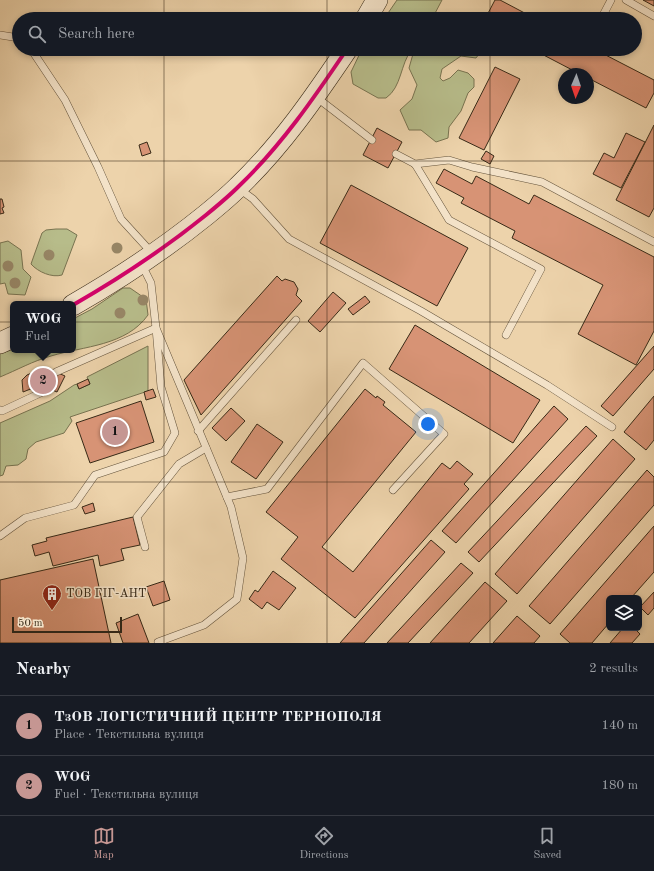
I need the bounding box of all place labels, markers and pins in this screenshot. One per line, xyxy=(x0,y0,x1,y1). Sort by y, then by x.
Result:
pin: 2 xyxy=(30,366,56,396)
pin: 1 xyxy=(102,417,128,447)
building icon: ТОВ ГІГ-АНТ xyxy=(41,583,63,611)
place label: ТОВ ГІГ-АНТ xyxy=(66,588,147,600)

